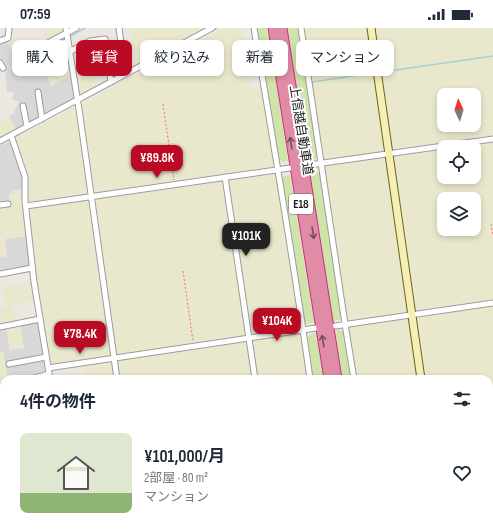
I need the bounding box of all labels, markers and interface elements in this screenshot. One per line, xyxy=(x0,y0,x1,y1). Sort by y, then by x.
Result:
text: 07:59 xyxy=(20,5,51,24)
chip: 購入 xyxy=(12,40,68,76)
chip: 賃貸 xyxy=(76,40,132,76)
chip: 絞り込み xyxy=(140,40,224,76)
chip: 新着 xyxy=(232,40,288,76)
chip: マンション xyxy=(296,40,394,76)
street label: 上信越自動車道 xyxy=(286,84,316,176)
north arrow xyxy=(437,88,481,132)
map controls xyxy=(437,88,481,236)
one-way arrow xyxy=(287,137,295,150)
button: locate xyxy=(437,140,481,184)
pin: ¥89.8K xyxy=(124,145,190,179)
text: ¥89.8K xyxy=(140,150,174,166)
button: layers xyxy=(437,192,481,236)
road number: E18 xyxy=(289,194,313,214)
pin: ¥101K xyxy=(218,223,274,257)
one-way arrow xyxy=(309,226,317,239)
text: ¥101K xyxy=(231,228,261,244)
pin: ¥104K xyxy=(249,308,305,342)
text: ¥104K xyxy=(262,313,292,329)
pin: ¥78.4K xyxy=(47,321,113,355)
text: ¥78.4K xyxy=(63,326,97,342)
one-way arrow xyxy=(319,334,327,347)
icon: filters xyxy=(451,388,473,410)
text: 4件の物件 xyxy=(20,392,96,412)
text: ¥101,000/月 xyxy=(144,447,225,467)
icon: home xyxy=(52,449,100,497)
icon: heart xyxy=(451,462,473,484)
text: 2部屋 · 80 m² xyxy=(144,470,208,486)
text: マンション xyxy=(144,489,209,505)

